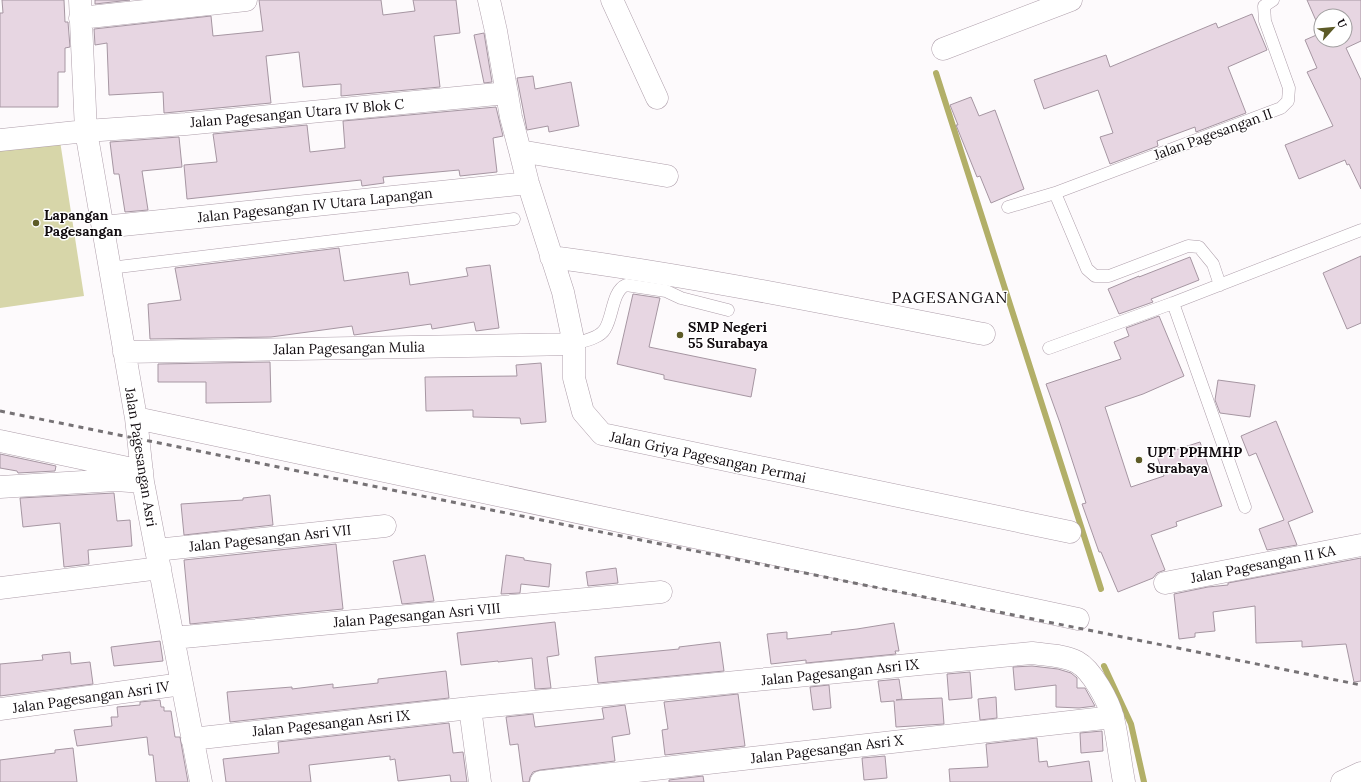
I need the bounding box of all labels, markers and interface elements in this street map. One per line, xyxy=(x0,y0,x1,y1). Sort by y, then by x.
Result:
north arrow xyxy=(1313,8,1353,48)
text: U xyxy=(1334,17,1350,31)
street label: Jalan Pagesangan Utara IV Blok C xyxy=(188,95,405,131)
street label: Jalan Pagesangan II xyxy=(1150,104,1275,164)
street label: Jalan Pagesangan IV Utara Lapangan xyxy=(196,184,434,226)
place label: Lapangan Pagesangan xyxy=(44,206,122,240)
marker: Lapangan Pagesangan xyxy=(31,218,41,228)
district label: PAGESANGAN xyxy=(892,287,1008,307)
place label: SMP Negeri 55 Surabaya xyxy=(688,318,769,352)
marker: SMP Negeri 55 Surabaya xyxy=(675,330,685,340)
street label: Jalan Pagesangan Mulia xyxy=(272,338,425,358)
street label: Jalan Pagesangan Asri xyxy=(121,385,161,528)
street label: Jalan Griya Pagesangan Permai xyxy=(607,427,808,487)
place label: UPT PPHMHP Surabaya xyxy=(1147,443,1242,477)
marker: UPT PPHMHP Surabaya xyxy=(1134,455,1144,465)
street label: Jalan Pagesangan Asri VII xyxy=(187,521,352,556)
street label: Jalan Pagesangan II KA xyxy=(1188,541,1337,587)
street label: Jalan Pagesangan Asri VIII xyxy=(332,599,501,631)
street label: Jalan Pagesangan Asri IX xyxy=(759,655,921,689)
street label: Jalan Pagesangan Asri IV xyxy=(10,677,172,717)
street label: Jalan Pagesangan Asri IX xyxy=(250,706,412,740)
street label: Jalan Pagesangan Asri X xyxy=(749,731,905,767)

